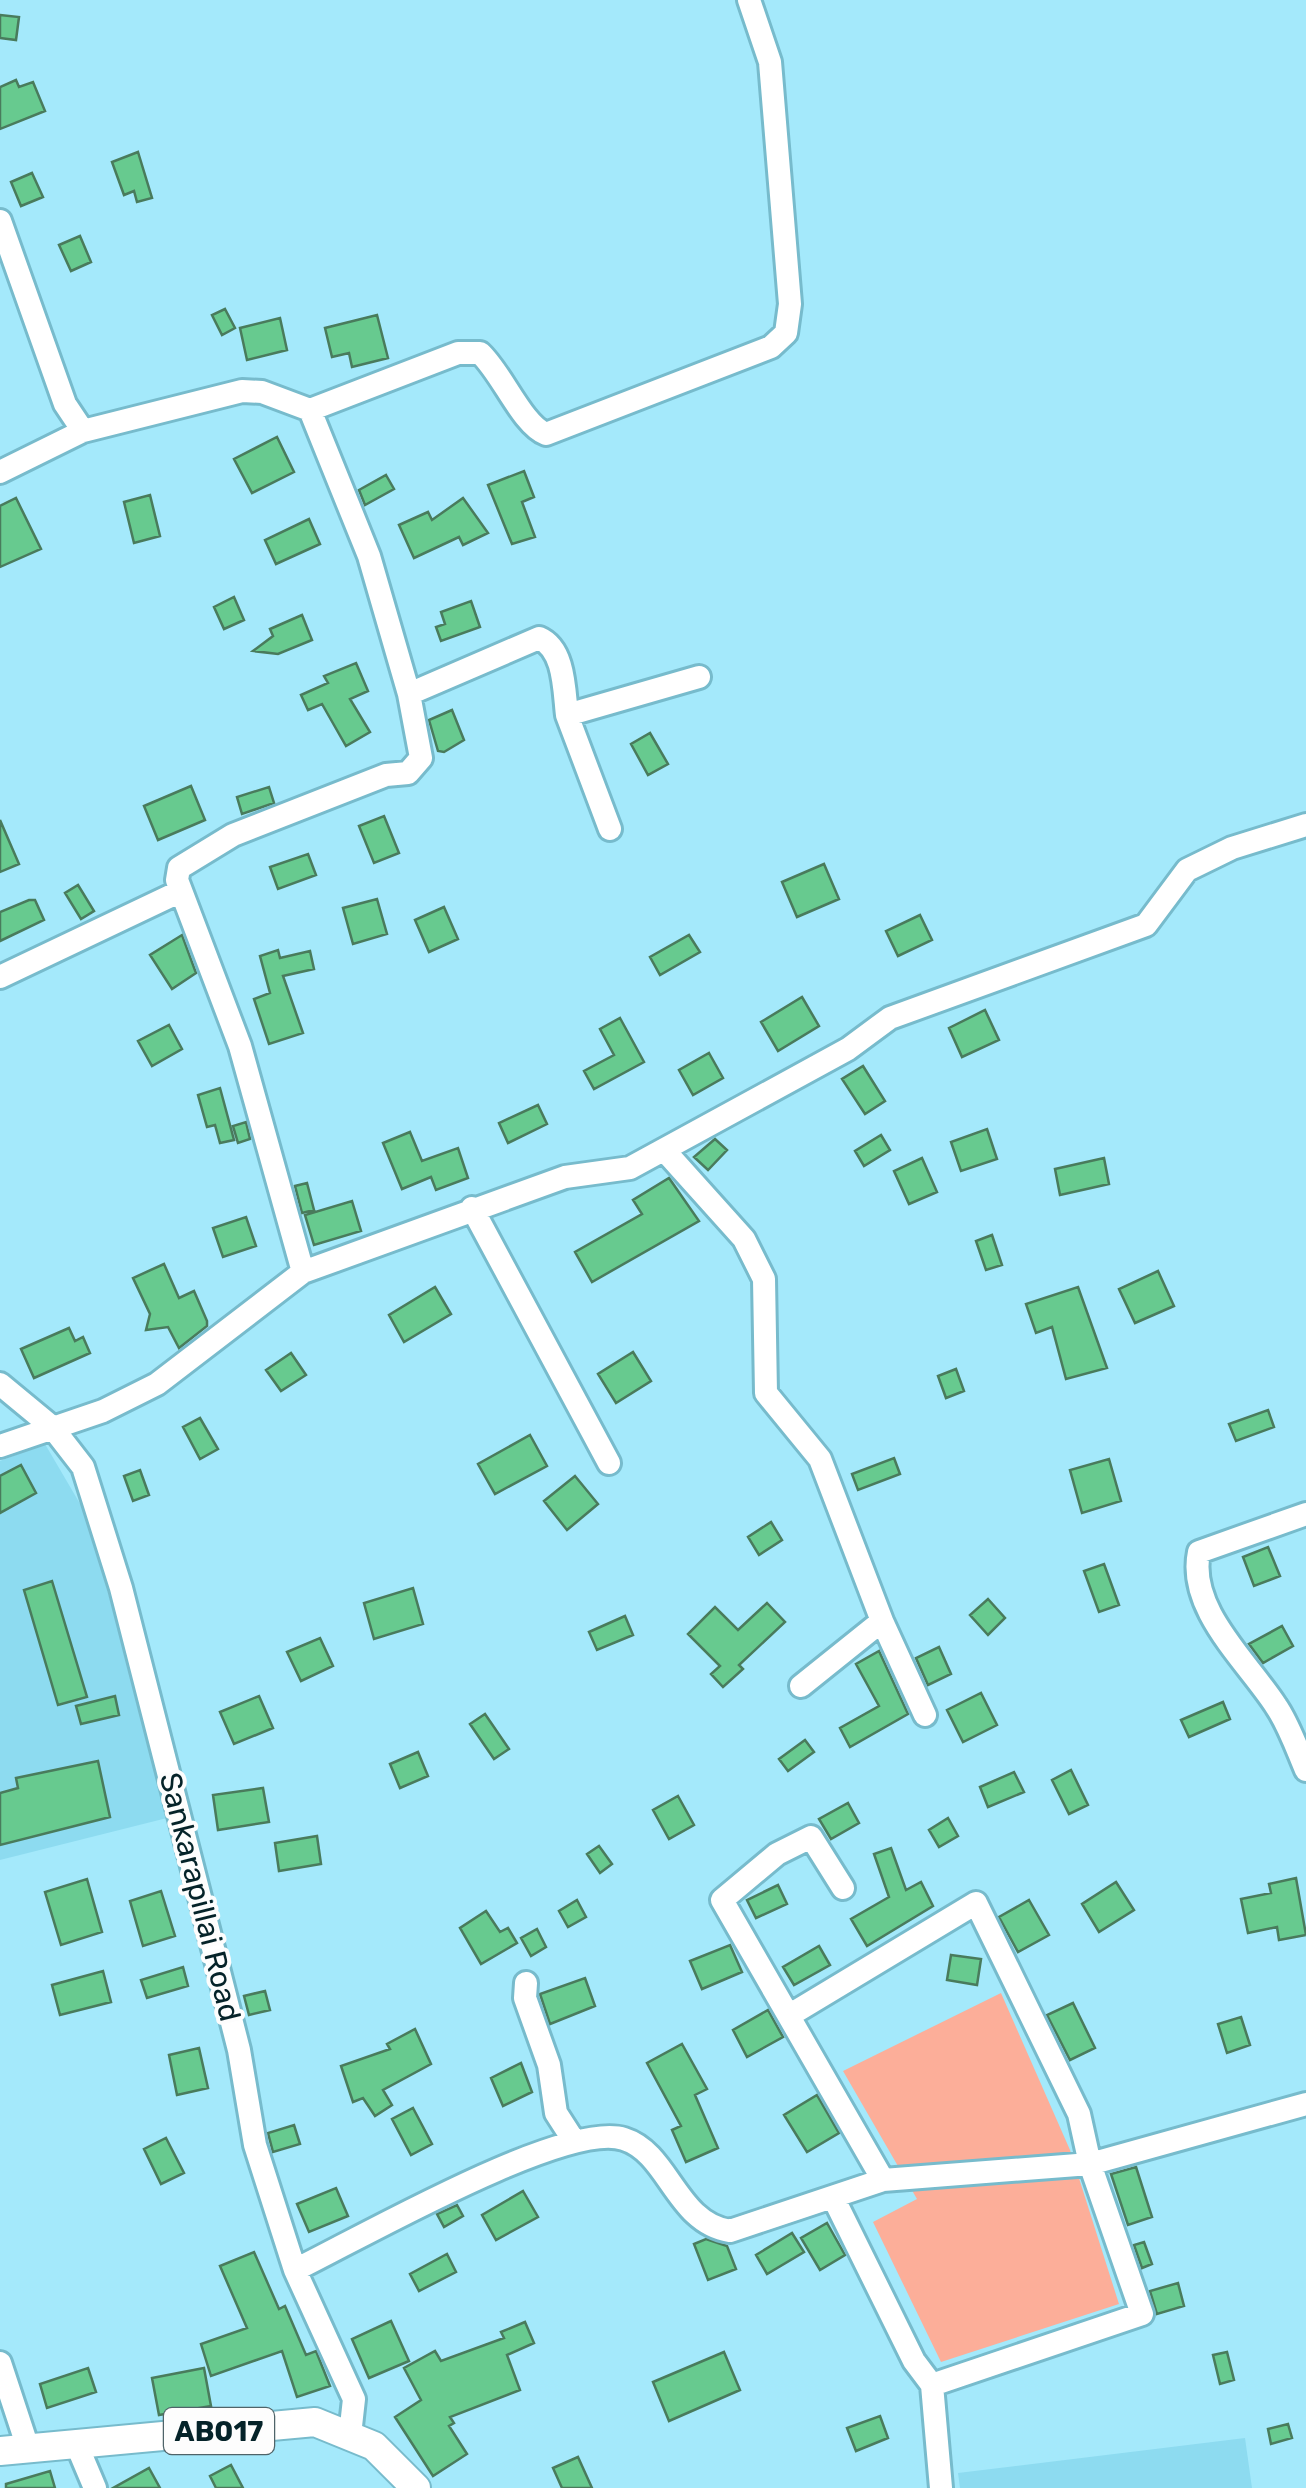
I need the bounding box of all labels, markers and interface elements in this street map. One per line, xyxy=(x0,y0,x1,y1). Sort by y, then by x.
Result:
street label: Sankarapillai Road xyxy=(152,1769,248,2025)
road number: AB017 xyxy=(164,2408,274,2454)

